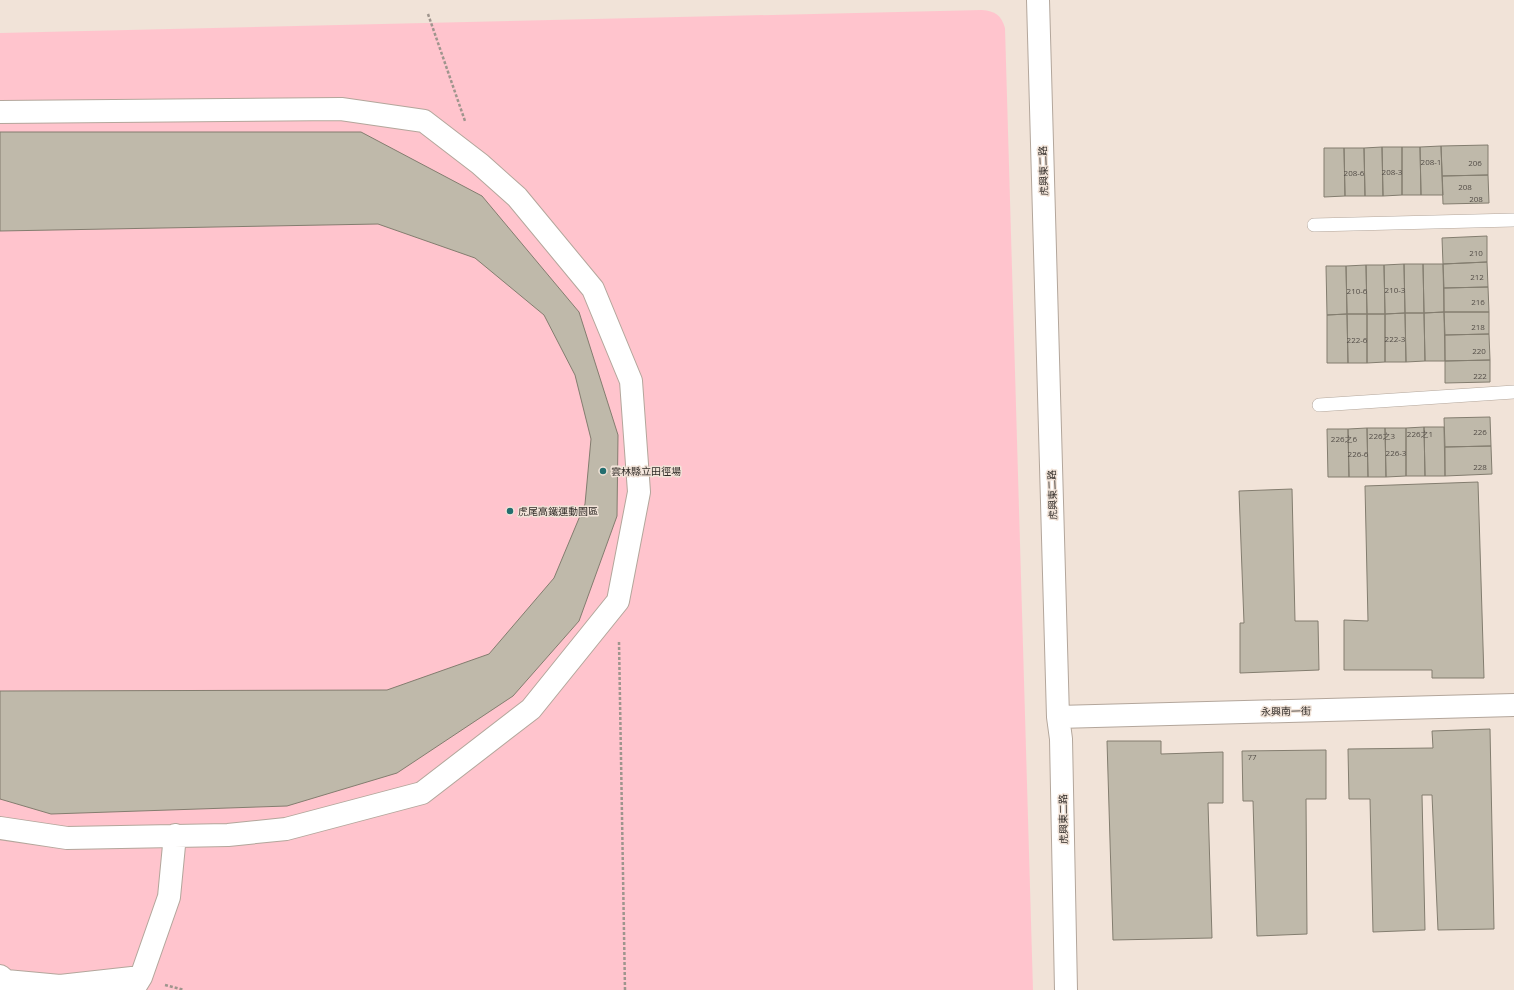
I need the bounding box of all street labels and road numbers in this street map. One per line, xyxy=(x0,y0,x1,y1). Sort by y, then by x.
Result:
street label: 虎興東二路 xyxy=(1035,146,1051,196)
street label: 虎興東二路 xyxy=(1044,470,1060,520)
street label: 永興南一街 xyxy=(1261,704,1311,718)
street label: 虎興東二路 xyxy=(1056,794,1070,844)

